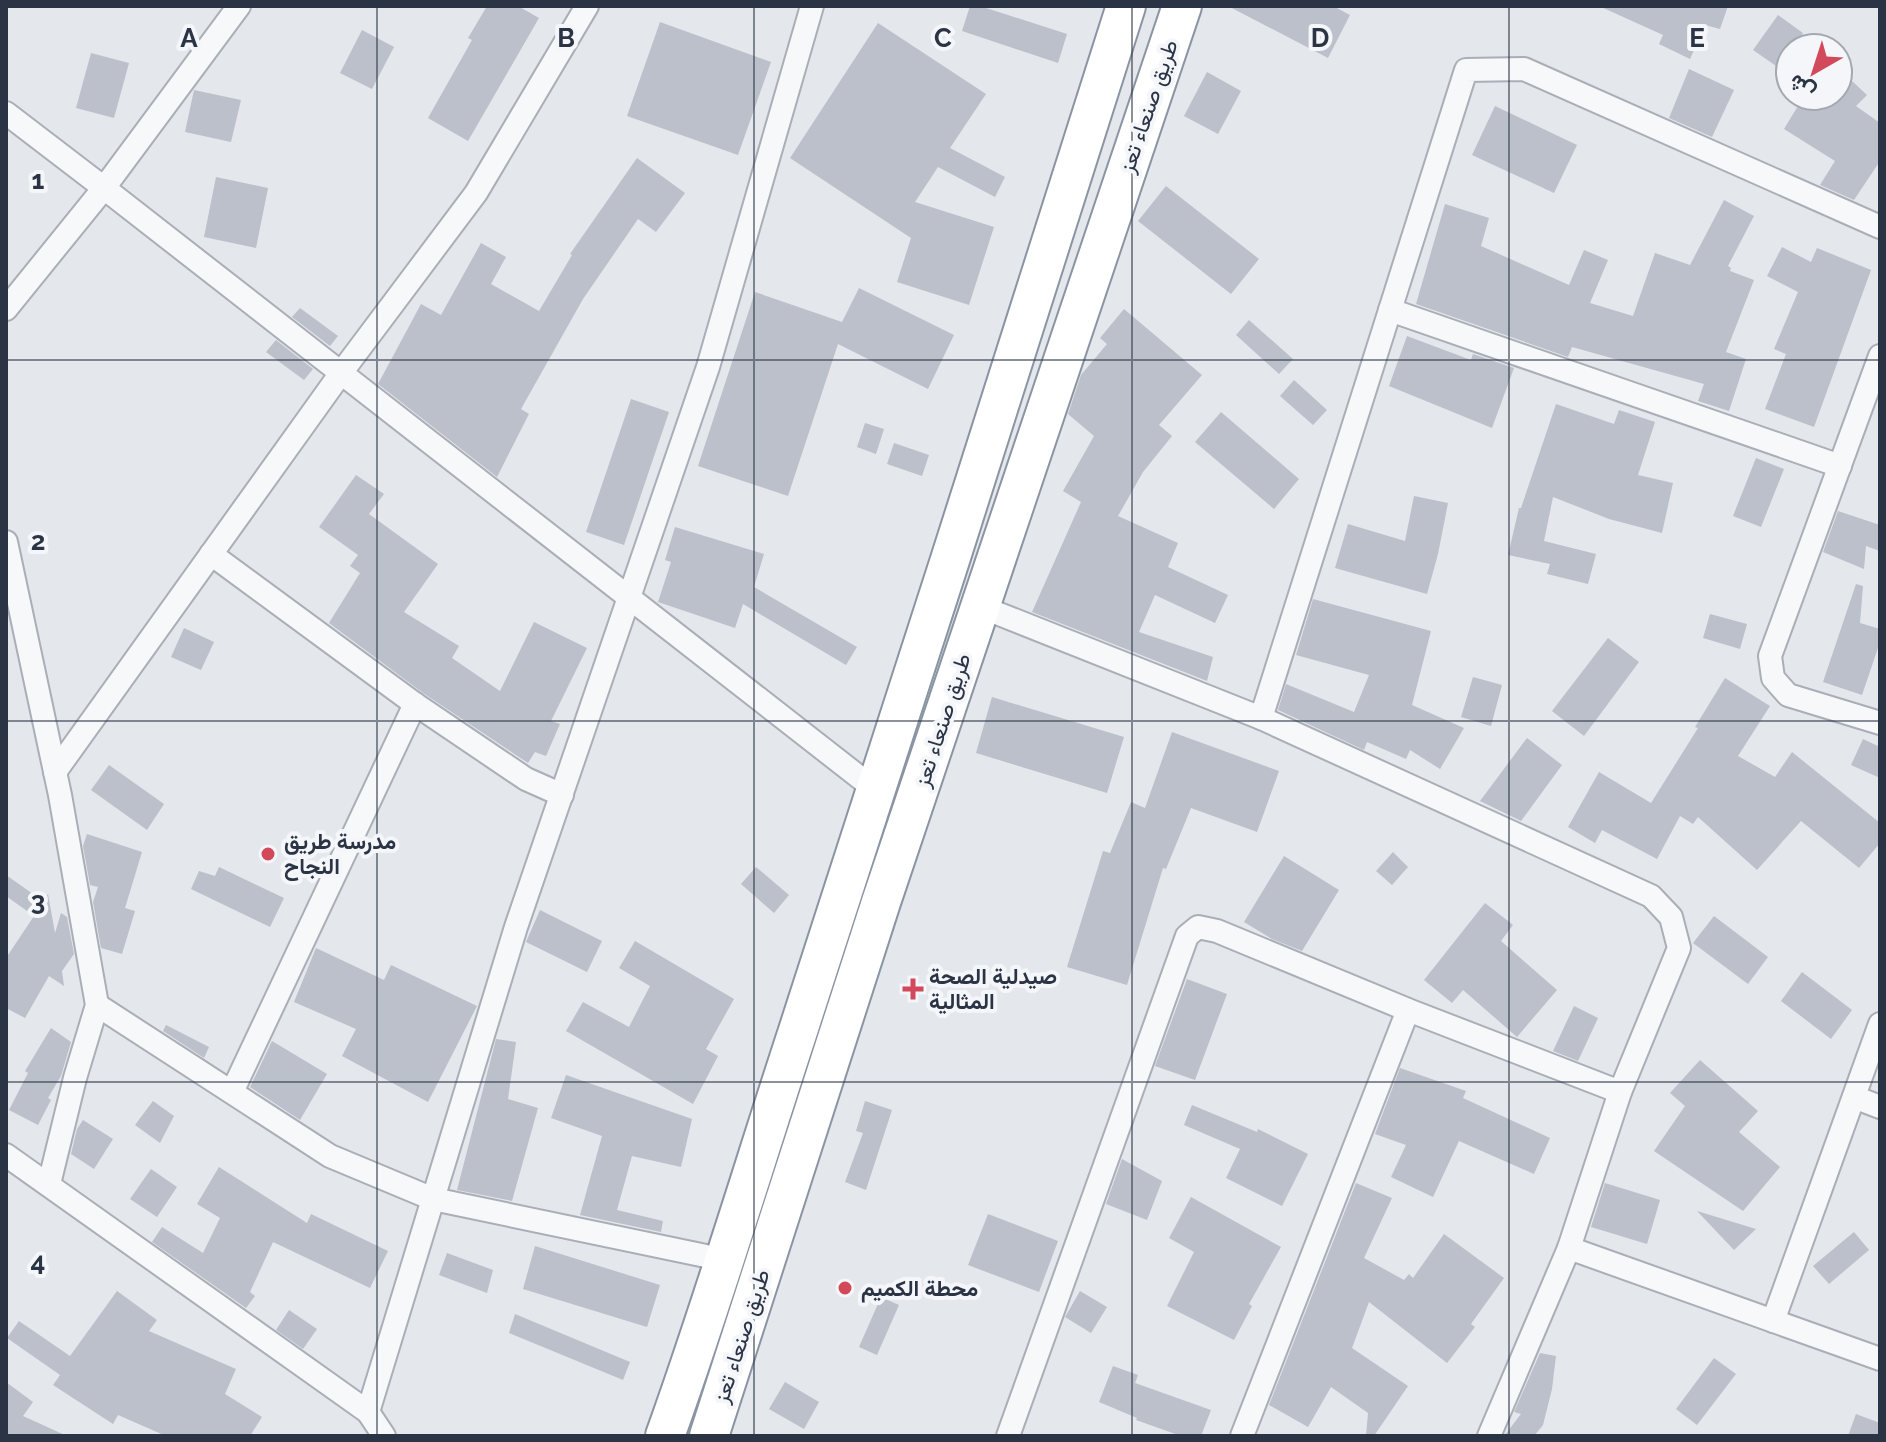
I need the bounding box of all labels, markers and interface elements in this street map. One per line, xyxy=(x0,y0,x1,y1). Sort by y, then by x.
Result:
text: A xyxy=(180,23,198,53)
text: B xyxy=(557,23,575,53)
text: C xyxy=(934,23,952,53)
text: D xyxy=(1311,23,1329,53)
text: E xyxy=(1689,23,1705,53)
north arrow xyxy=(1774,32,1854,112)
street label: طريق صنعاء تعز xyxy=(1113,36,1184,177)
text: ش xyxy=(1783,68,1820,106)
text: 1 xyxy=(32,165,45,195)
text: 2 xyxy=(31,526,45,556)
street label: طريق صنعاء تعز xyxy=(908,650,977,791)
place label: مدرسة طريق النجاح xyxy=(284,828,396,881)
marker: مدرسة طريق النجاح xyxy=(259,845,277,863)
text: 3 xyxy=(31,886,45,916)
place label: صيدلية الصحة المثالية xyxy=(929,963,1057,1014)
marker: صيدلية الصحة المثالية xyxy=(904,980,922,998)
text: 4 xyxy=(31,1247,45,1277)
street label: طريق صنعاء تعز xyxy=(707,1266,776,1407)
place label: محطة الكميم xyxy=(861,1275,978,1303)
marker: محطة الكميم xyxy=(836,1279,854,1297)

